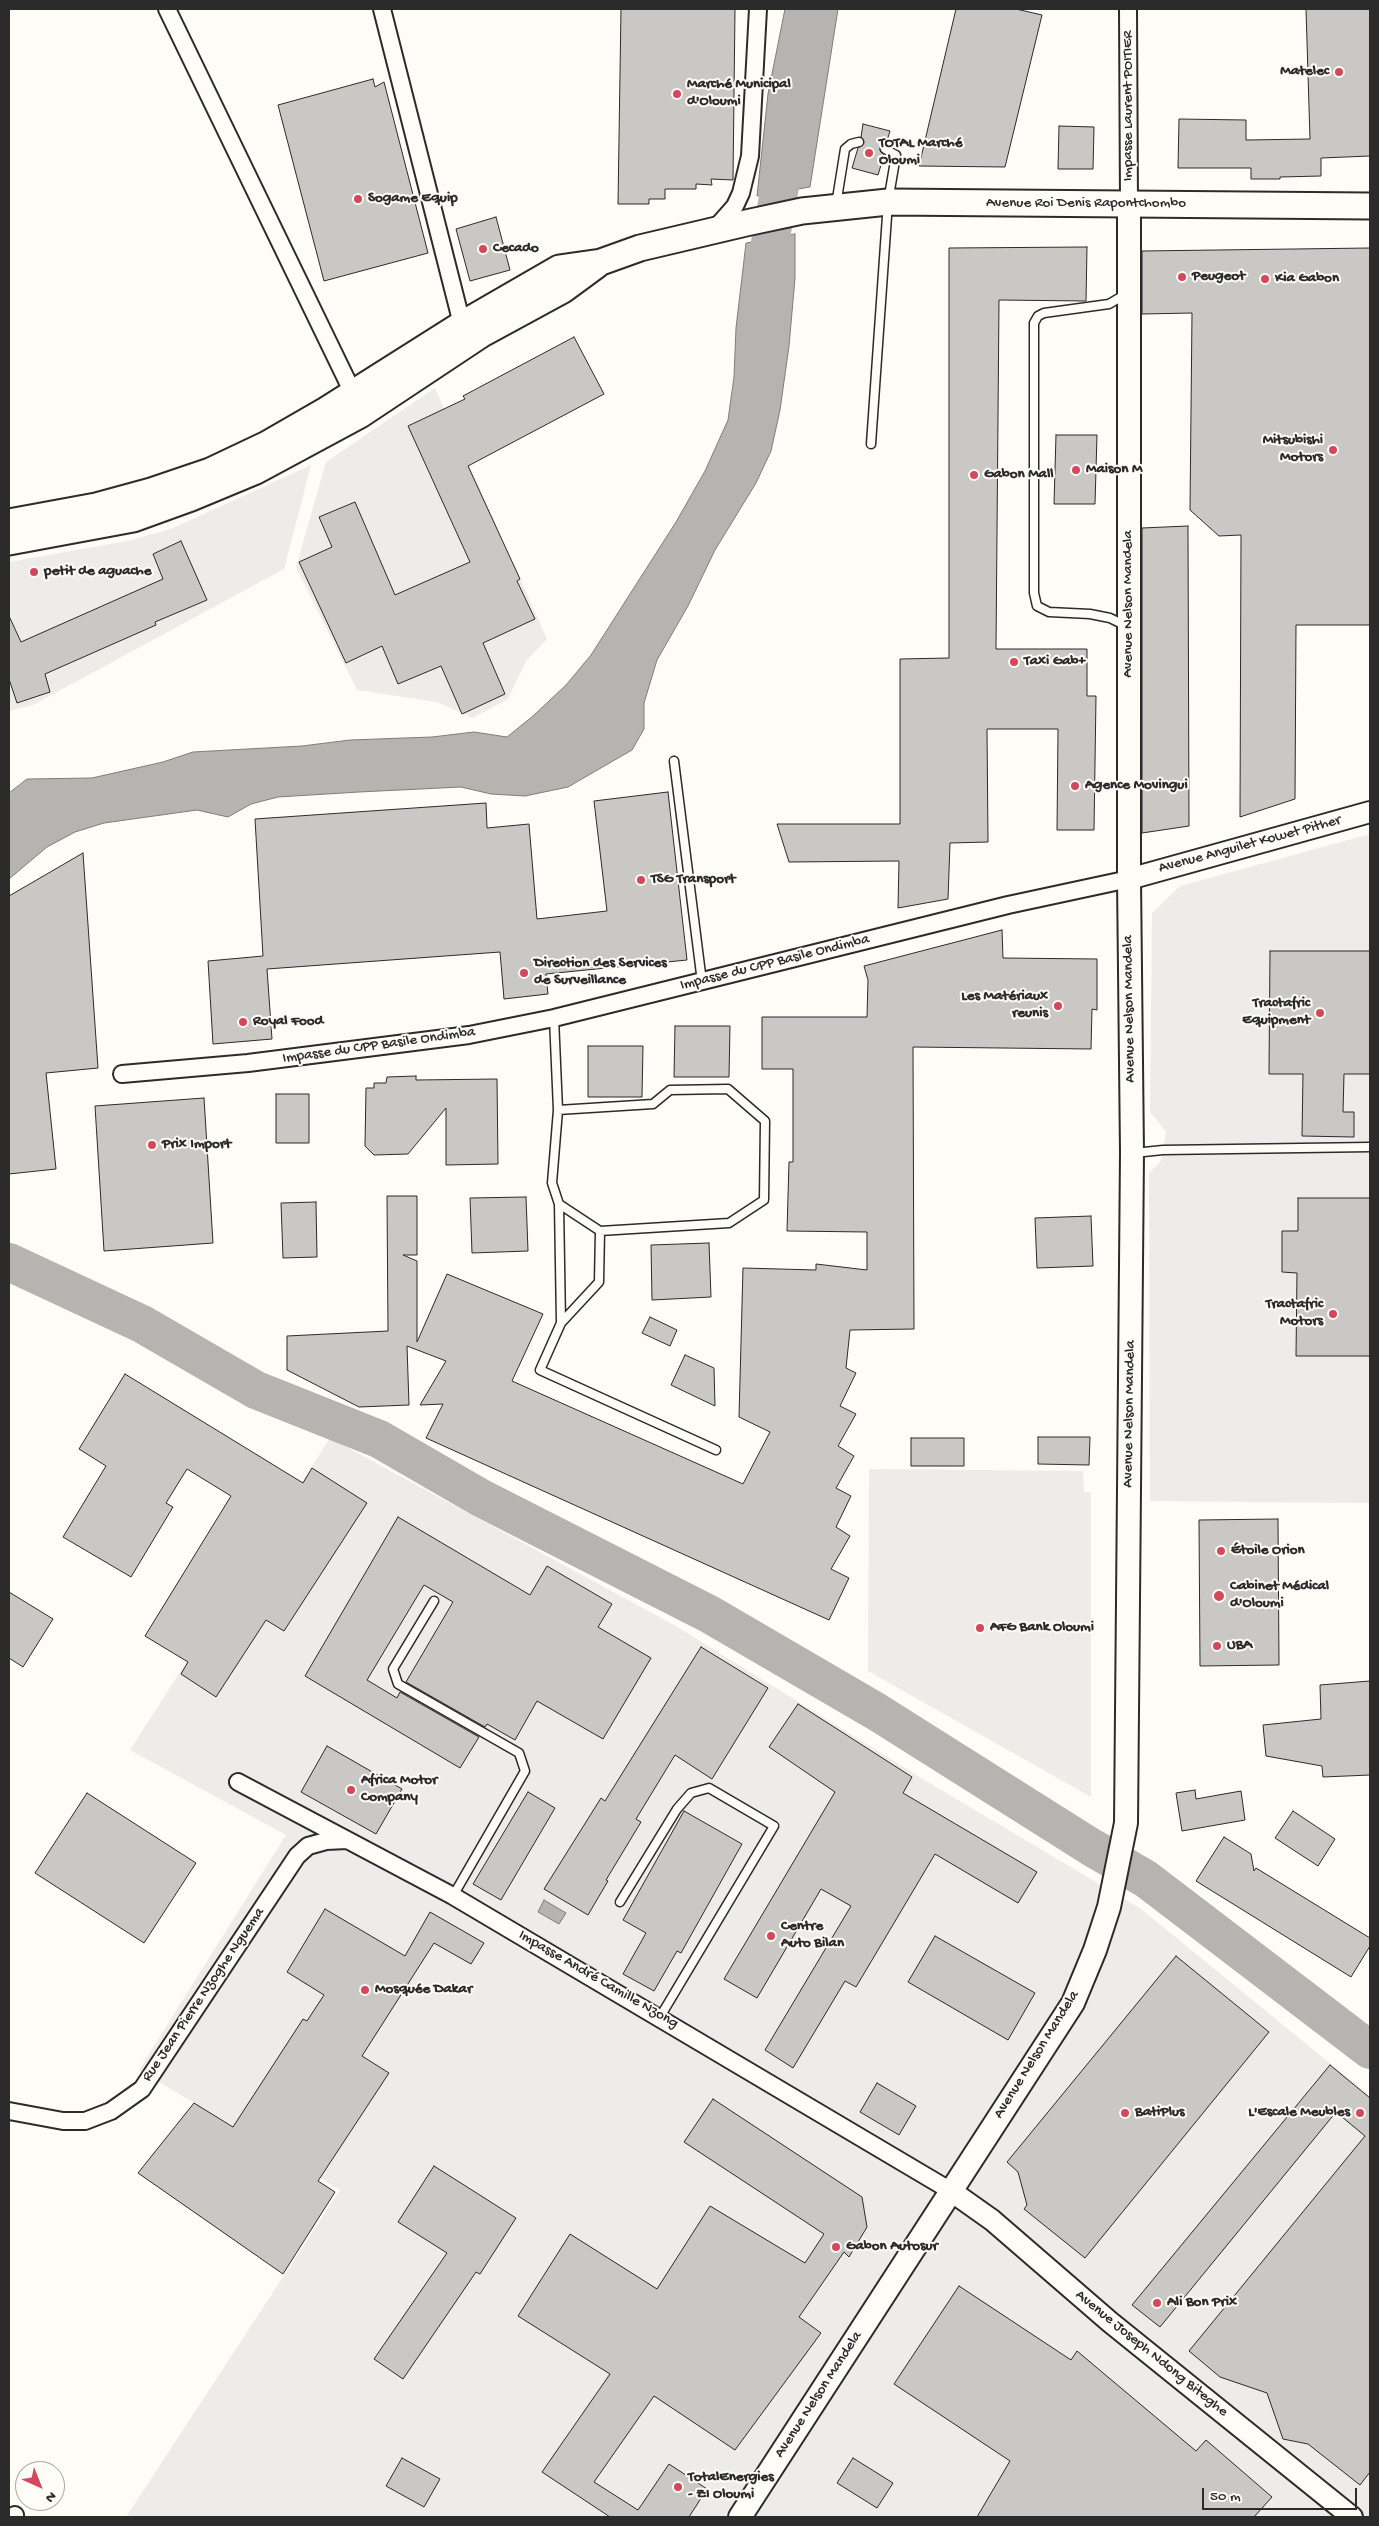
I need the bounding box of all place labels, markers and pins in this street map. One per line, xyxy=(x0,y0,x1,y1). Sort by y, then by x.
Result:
place label: Matelec xyxy=(1280,63,1329,81)
marker: Matelec xyxy=(1333,66,1345,78)
place label: Marché Municipal d'Oloumi xyxy=(687,76,791,111)
marker: Marché Municipal d'Oloumi xyxy=(671,88,683,100)
place label: TOTAL Marché Oloumi xyxy=(879,135,962,170)
marker: TOTAL Marché Oloumi xyxy=(863,147,875,159)
place label: Sogame Equip xyxy=(368,190,458,208)
marker: Sogame Equip xyxy=(352,193,364,205)
place label: Cecado xyxy=(493,240,539,258)
marker: Cecado xyxy=(477,243,489,255)
place label: Peugeot xyxy=(1192,268,1245,286)
place label: Kia Gabon xyxy=(1275,270,1339,288)
marker: Peugeot xyxy=(1176,271,1188,283)
marker: Kia Gabon xyxy=(1259,273,1271,285)
place label: Mitsubishi Motors xyxy=(1263,432,1323,467)
marker: Mitsubishi Motors xyxy=(1327,444,1339,456)
place label: Maison M xyxy=(1086,461,1142,479)
marker: Maison M xyxy=(1070,464,1082,476)
place label: Gabon Mall xyxy=(984,466,1054,484)
marker: Gabon Mall xyxy=(968,469,980,481)
place label: petit de aguache xyxy=(44,563,151,581)
marker: petit de aguache xyxy=(28,566,40,578)
place label: Taxi Gab+ xyxy=(1024,653,1086,671)
marker: Taxi Gab+ xyxy=(1008,656,1020,668)
place label: Agence Movingui xyxy=(1085,777,1188,795)
marker: Agence Movingui xyxy=(1069,780,1081,792)
place label: TSG Transport xyxy=(651,871,735,889)
marker: TSG Transport xyxy=(635,874,647,886)
place label: Direction des Services de Surveillance xyxy=(534,955,667,990)
marker: Direction des Services de Surveillance xyxy=(518,967,530,979)
place label: Les Matériaux reunis xyxy=(961,988,1048,1023)
place label: Tractafric Equipment xyxy=(1242,995,1310,1030)
marker: Les Matériaux reunis xyxy=(1052,1000,1064,1012)
marker: Tractafric Equipment xyxy=(1314,1007,1326,1019)
place label: Royal Food xyxy=(253,1013,323,1031)
marker: Royal Food xyxy=(237,1016,249,1028)
place label: Prix Import xyxy=(162,1136,231,1154)
marker: Prix Import xyxy=(146,1139,158,1151)
place label: Tractafric Motors xyxy=(1266,1296,1323,1331)
marker: Tractafric Motors xyxy=(1327,1308,1339,1320)
place label: Étoile Orion xyxy=(1231,1542,1305,1560)
marker: Étoile Orion xyxy=(1215,1545,1227,1557)
place label: Cabinet Médical d'Oloumi xyxy=(1230,1578,1329,1613)
marker: Cabinet Médical d'Oloumi xyxy=(1212,1589,1226,1603)
place label: AFG Bank Oloumi xyxy=(990,1619,1094,1637)
marker: AFG Bank Oloumi xyxy=(974,1622,986,1634)
place label: UBA xyxy=(1227,1637,1252,1655)
marker: UBA xyxy=(1211,1640,1223,1652)
place label: Africa Motor Company xyxy=(361,1772,437,1807)
marker: Africa Motor Company xyxy=(345,1784,357,1796)
place label: Centre Auto Bilan xyxy=(781,1918,844,1953)
marker: Centre Auto Bilan xyxy=(765,1930,777,1942)
place label: Mosquée Dakar xyxy=(375,1981,472,1999)
marker: Mosquée Dakar xyxy=(359,1984,371,1996)
place label: BatiPlus xyxy=(1135,2104,1185,2122)
place label: L'Escale Meubles xyxy=(1248,2104,1350,2122)
marker: BatiPlus xyxy=(1119,2107,1131,2119)
marker: L'Escale Meubles xyxy=(1354,2107,1366,2119)
place label: Gabon Autosur xyxy=(846,2238,938,2256)
marker: Gabon Autosur xyxy=(830,2241,842,2253)
place label: Ali Bon Prix xyxy=(1167,2294,1237,2312)
marker: Ali Bon Prix xyxy=(1151,2297,1163,2309)
place label: TotalEnergies - ZI Oloumi xyxy=(688,2469,774,2504)
marker: TotalEnergies - ZI Oloumi xyxy=(672,2481,684,2493)

